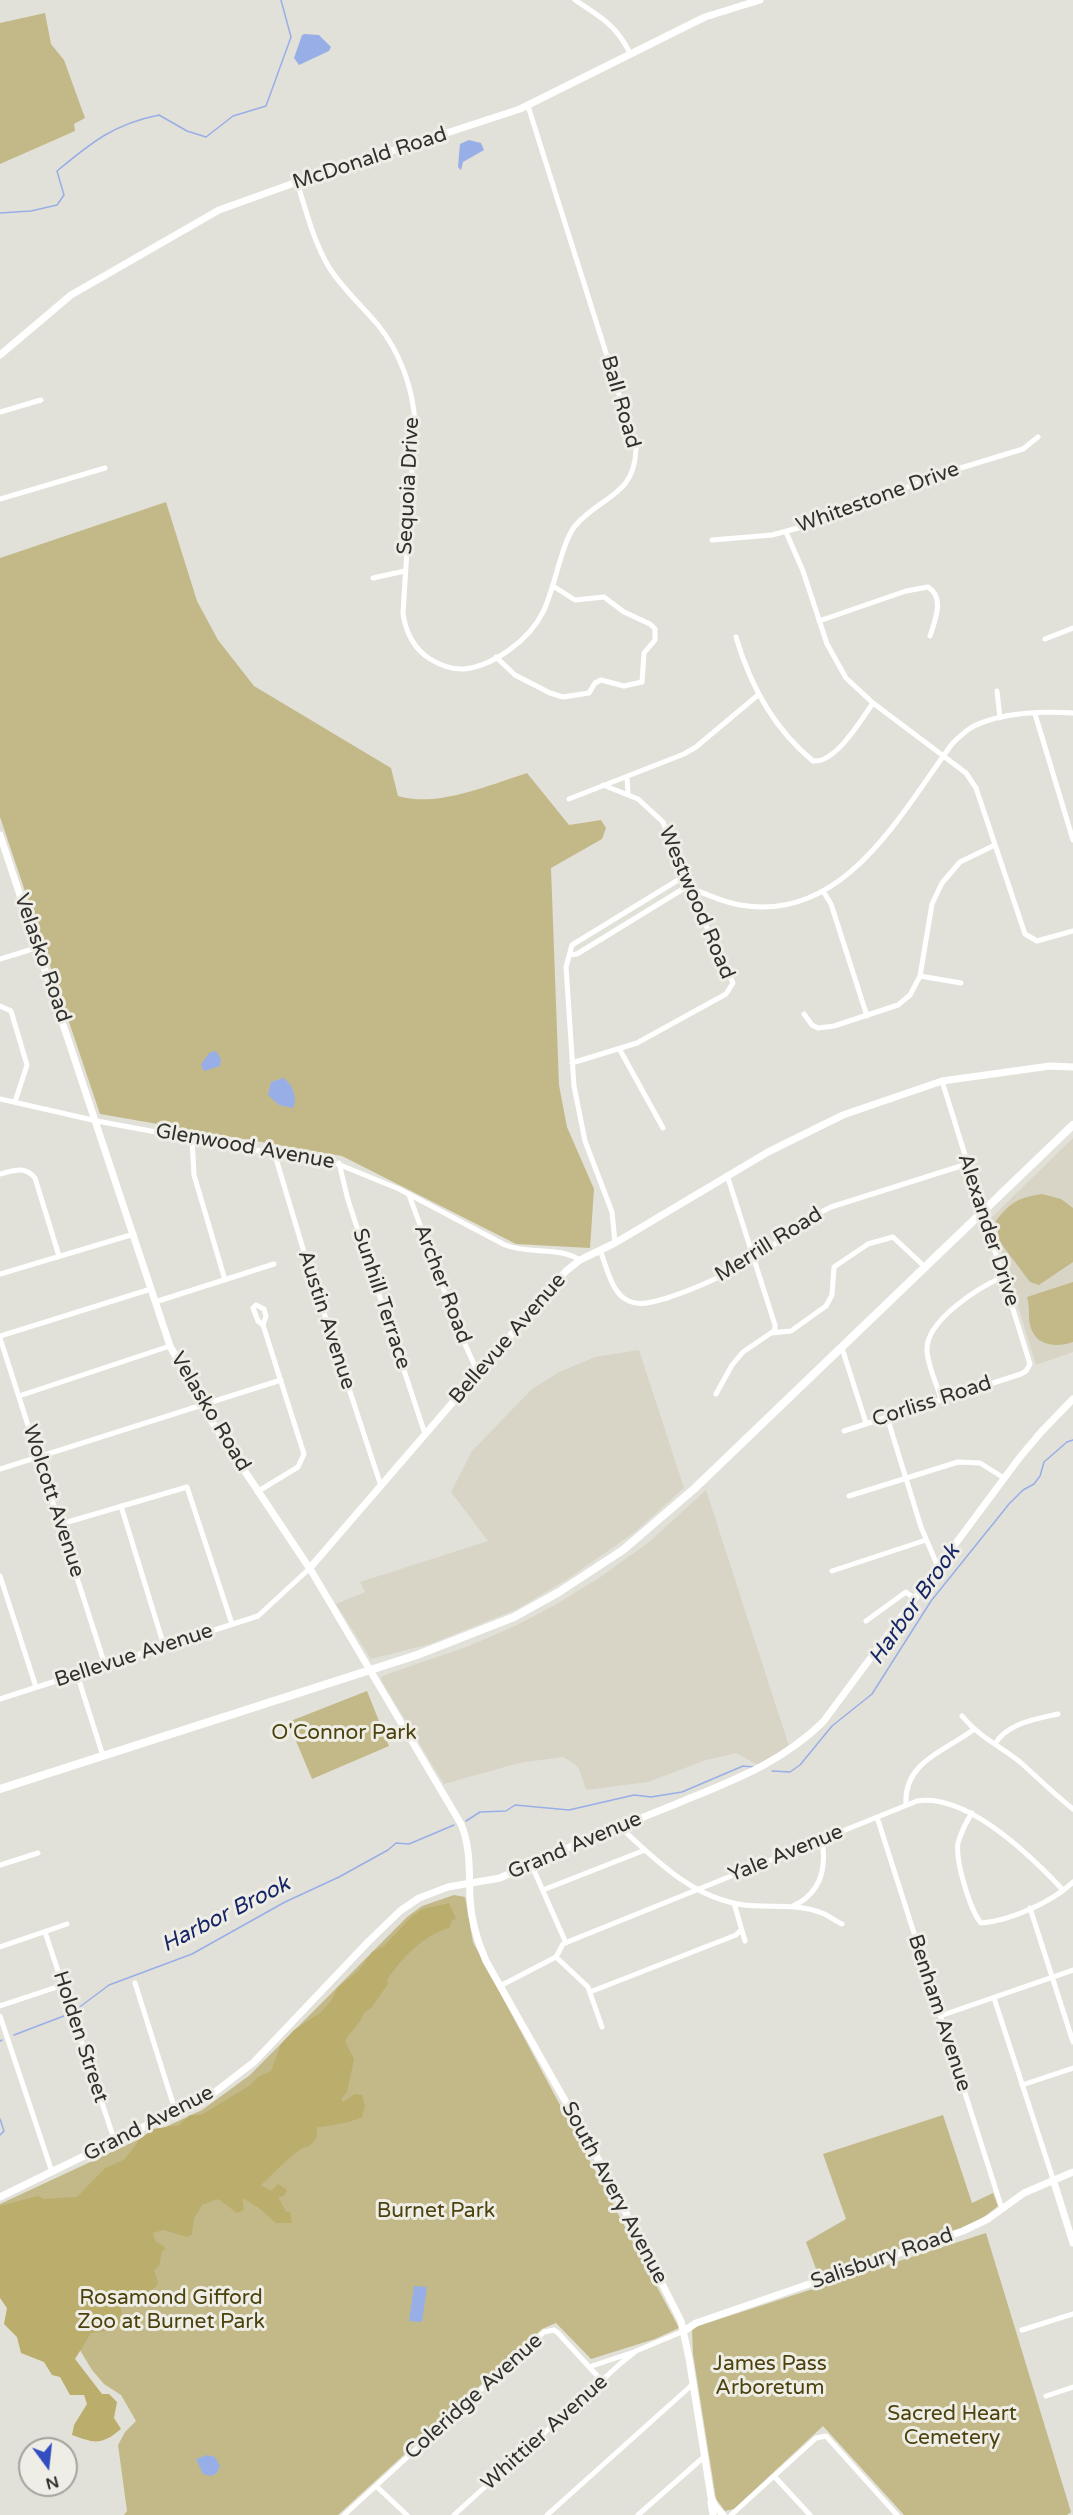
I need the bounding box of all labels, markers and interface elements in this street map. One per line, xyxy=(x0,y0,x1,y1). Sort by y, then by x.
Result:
street label: McDonald Road xyxy=(290,122,450,196)
street label: Ball Road xyxy=(595,353,645,451)
street label: Sequoia Drive xyxy=(393,417,425,555)
street label: Whitestone Drive xyxy=(793,457,963,539)
street label: Westwood Road xyxy=(652,823,740,983)
street label: Velasko Road xyxy=(8,890,76,1026)
street label: Glenwood Avenue xyxy=(153,1119,337,1175)
street label: Alexander Drive xyxy=(951,1151,1025,1309)
street label: Merrill Road xyxy=(711,1202,827,1288)
street label: Archer Road xyxy=(408,1221,476,1347)
street label: Sunhill Terrace xyxy=(346,1225,416,1373)
street label: Austin Avenue xyxy=(292,1247,360,1393)
street label: Bellevue Avenue xyxy=(444,1268,572,1410)
street label: Velasko Road xyxy=(165,1348,255,1476)
street label: Corliss Road xyxy=(869,1371,995,1433)
street label: Wolcott Avenue xyxy=(16,1422,90,1580)
water label: Harbor Brook xyxy=(864,1540,966,1670)
street label: Bellevue Avenue xyxy=(52,1619,216,1693)
park label: O'Connor Park xyxy=(271,1720,417,1746)
street label: Grand Avenue xyxy=(505,1807,645,1885)
street label: Yale Avenue xyxy=(725,1820,847,1888)
water label: Harbor Brook xyxy=(157,1871,295,1959)
street label: Benham Avenue xyxy=(902,1931,976,2095)
street label: Holden Street xyxy=(47,1968,113,2106)
street label: Grand Avenue xyxy=(80,2080,218,2168)
street label: South Avery Avenue xyxy=(555,2098,673,2288)
park label: Burnet Park xyxy=(377,2198,495,2224)
street label: Salisbury Road xyxy=(808,2223,956,2295)
park label: Rosamond Gifford Zoo at Burnet Park xyxy=(77,2285,265,2335)
street label: Coleridge Avenue xyxy=(400,2329,548,2465)
park label: James Pass Arboretum xyxy=(713,2351,827,2401)
street label: Whittier Avenue xyxy=(477,2370,613,2496)
park label: Sacred Heart Cemetery xyxy=(887,2401,1017,2451)
north arrow xyxy=(18,2437,78,2497)
text: N xyxy=(43,2471,61,2494)

